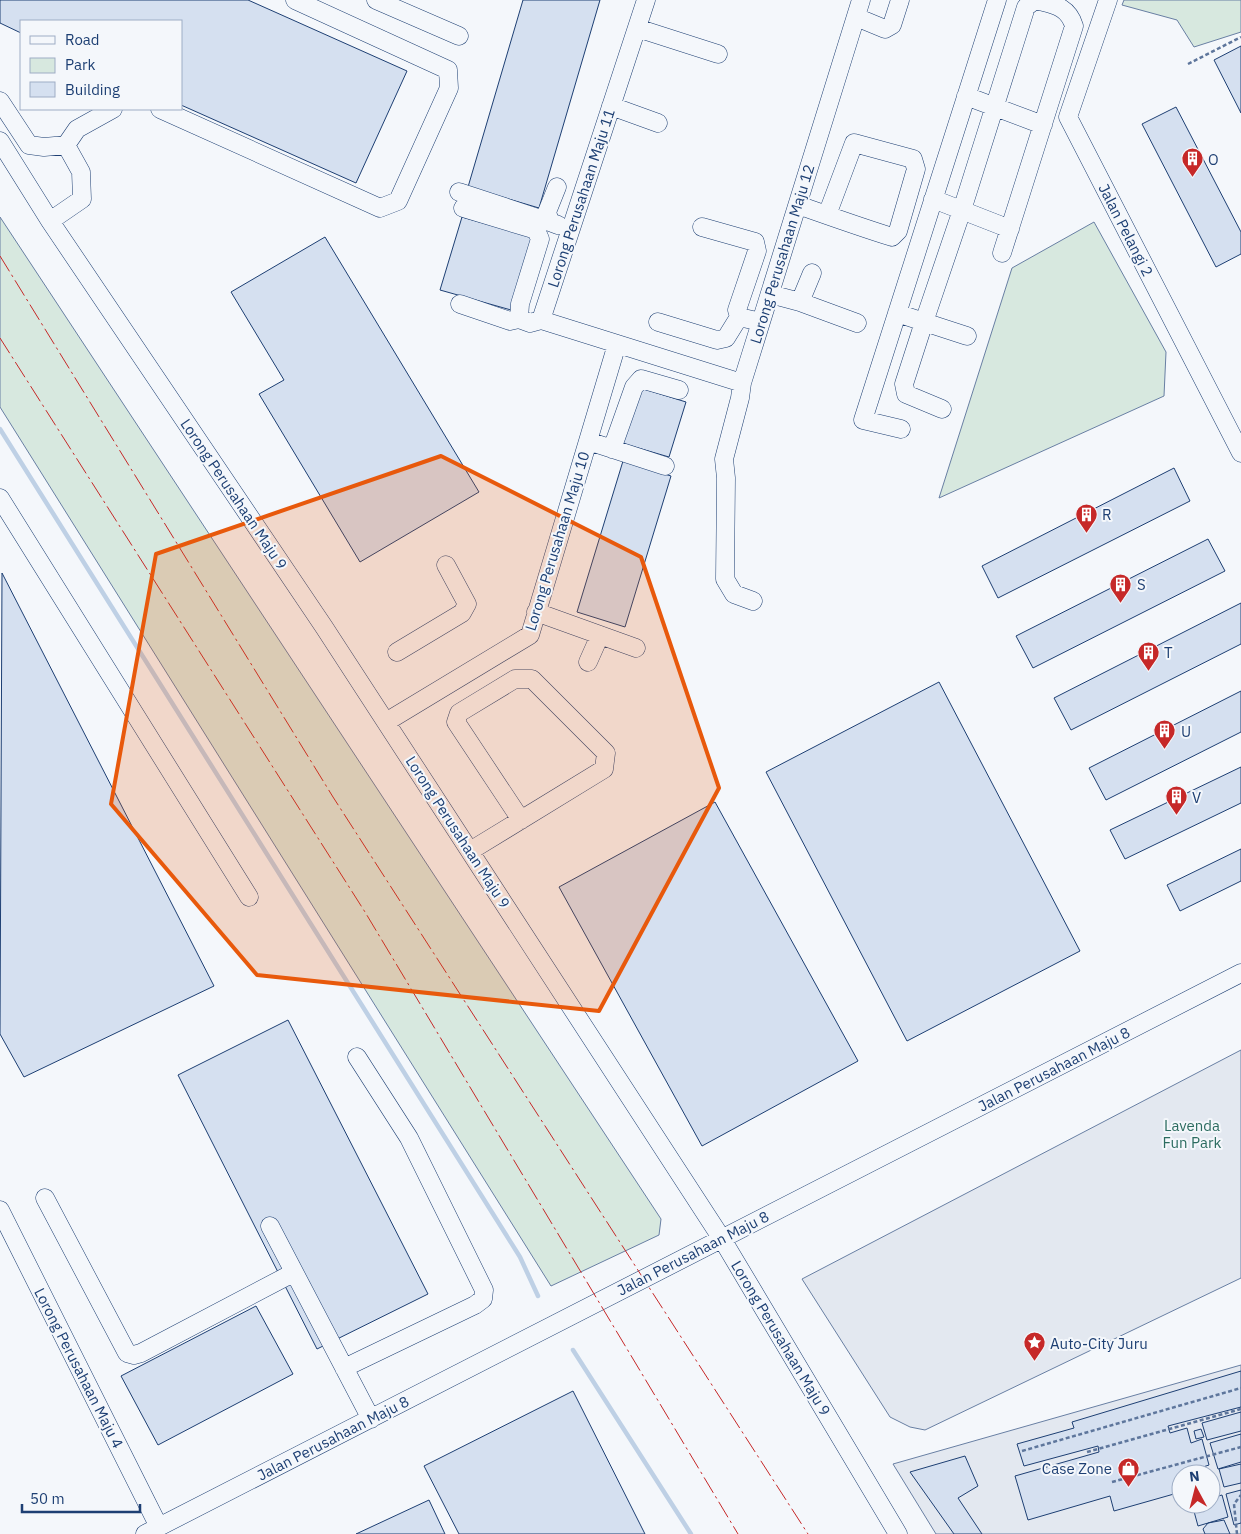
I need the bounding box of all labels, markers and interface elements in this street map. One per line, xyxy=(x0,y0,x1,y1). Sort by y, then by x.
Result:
legend xyxy=(20,20,182,110)
text: Road xyxy=(65,30,100,49)
text: Park xyxy=(65,55,95,74)
text: Building xyxy=(65,80,120,99)
street label: Lorong Perusahaan Maju 11 xyxy=(543,106,619,290)
building icon: O xyxy=(1180,147,1204,178)
place label: O xyxy=(1208,150,1219,169)
street label: Lorong Perusahaan Maju 12 xyxy=(746,162,818,346)
street label: Jalan Pelangi 2 xyxy=(1094,180,1158,280)
street label: Lorong Perusahaan Maju 9 xyxy=(176,415,292,573)
street label: Lorong Perusahaan Maju 10 xyxy=(521,449,593,633)
building icon: R xyxy=(1074,502,1098,533)
place label: R xyxy=(1102,505,1112,524)
building icon: S xyxy=(1109,572,1133,603)
place label: S xyxy=(1137,575,1146,594)
building icon: T xyxy=(1136,640,1160,671)
place label: T xyxy=(1164,643,1173,662)
building icon: U xyxy=(1153,719,1177,750)
place label: U xyxy=(1181,722,1191,741)
street label: Lorong Perusahaan Maju 9 xyxy=(402,752,514,912)
building icon: V xyxy=(1164,785,1188,816)
place label: V xyxy=(1192,788,1201,807)
street label: Jalan Perusahaan Maju 8 xyxy=(975,1022,1133,1116)
park label: Lavenda Fun Park xyxy=(1163,1116,1222,1152)
street label: Jalan Perusahaan Maju 8 xyxy=(614,1206,772,1300)
street label: Lorong Perusahaan Maju 9 xyxy=(727,1257,835,1419)
street label: Lorong Perusahaan Maju 4 xyxy=(30,1285,128,1451)
place icon: Auto-City Juru xyxy=(1022,1331,1046,1362)
place label: Auto-City Juru xyxy=(1050,1334,1148,1353)
street label: Jalan Perusahaan Maju 8 xyxy=(254,1391,412,1485)
shop icon: Case Zone xyxy=(1116,1456,1140,1487)
place label: Case Zone xyxy=(1042,1459,1112,1478)
north arrow xyxy=(1171,1464,1221,1514)
text: N xyxy=(1188,1467,1201,1486)
scale bar xyxy=(22,1482,140,1514)
text: 50 m xyxy=(30,1489,65,1508)

